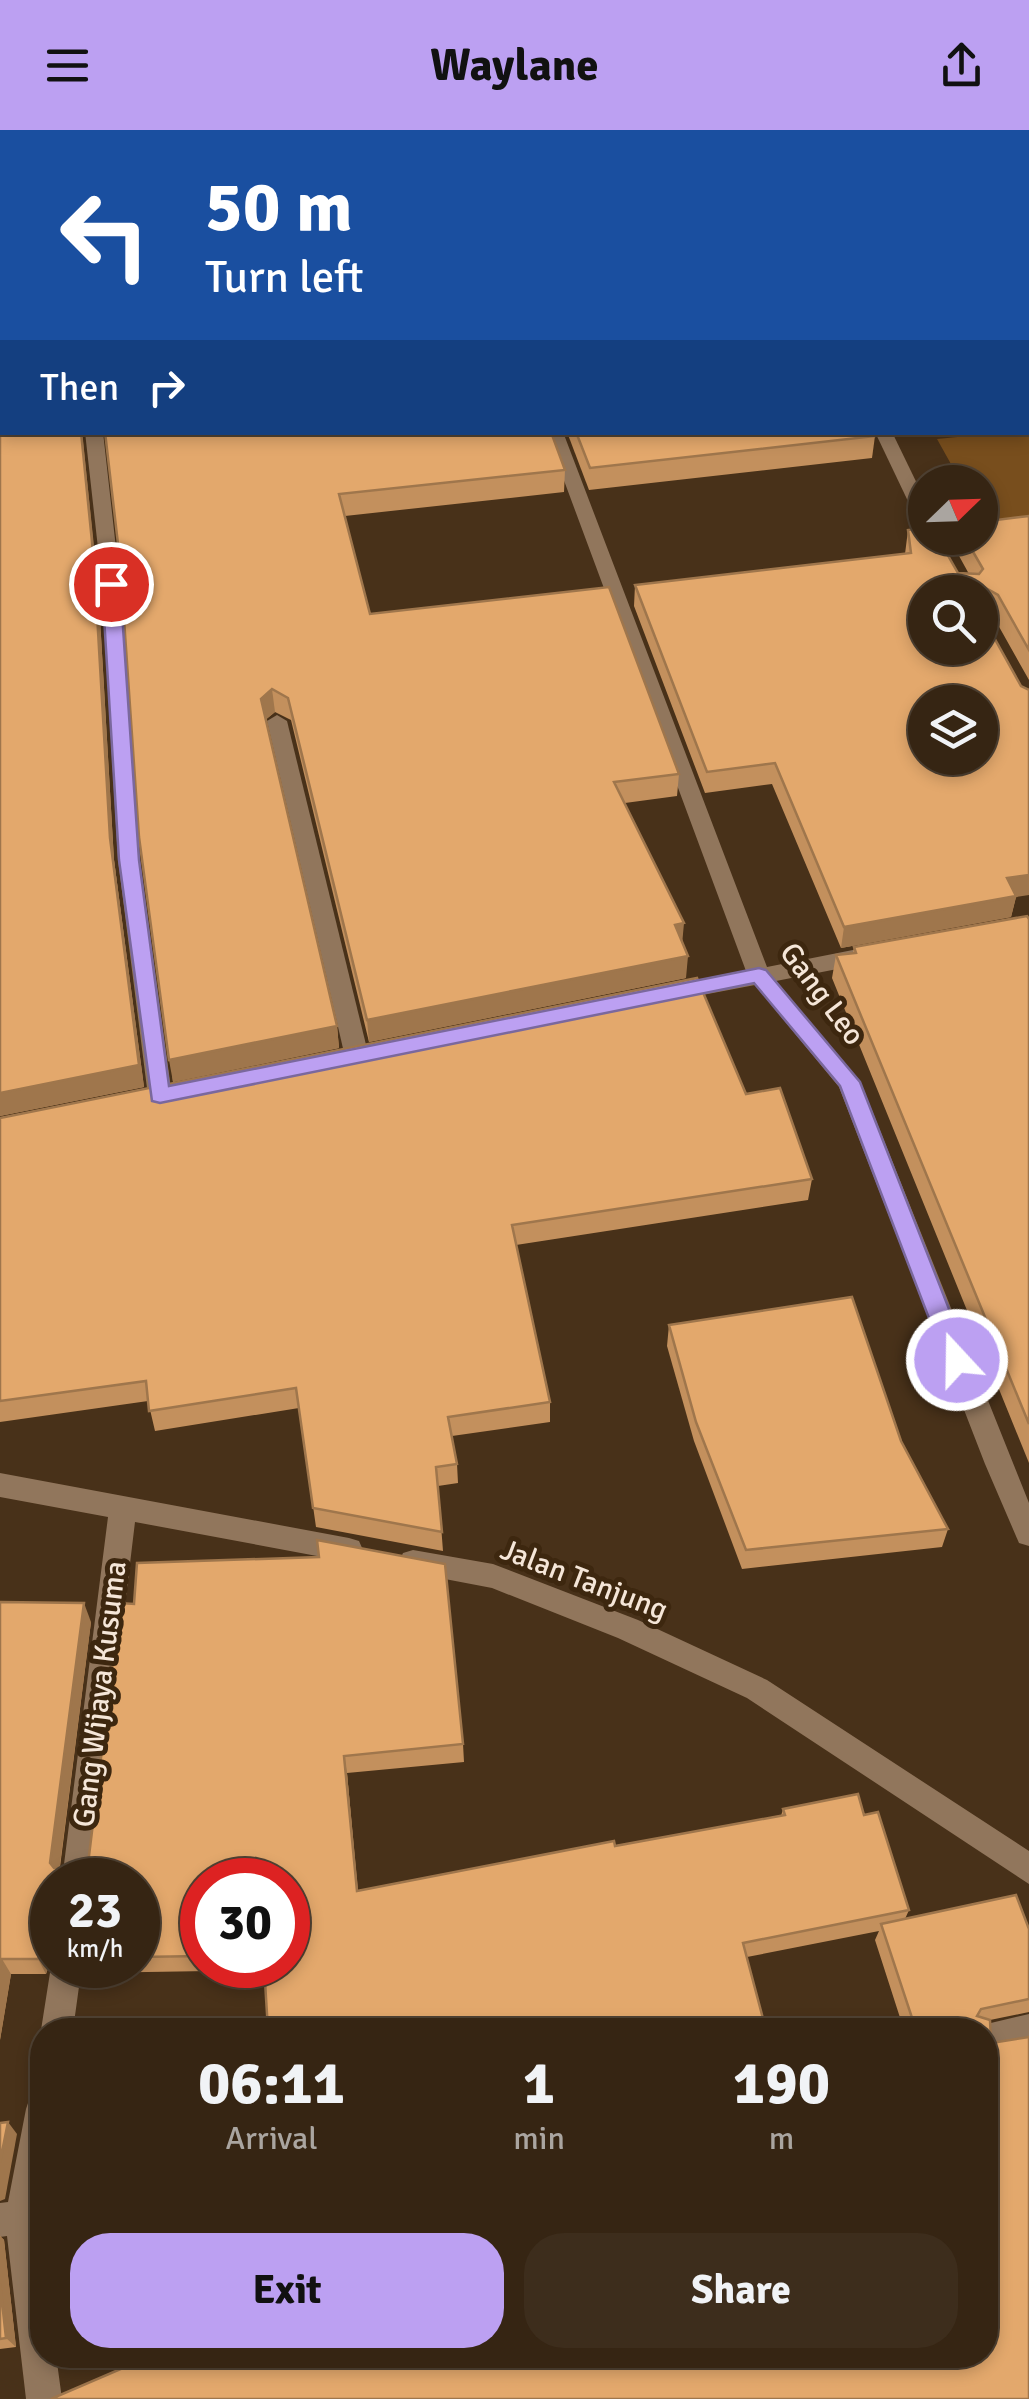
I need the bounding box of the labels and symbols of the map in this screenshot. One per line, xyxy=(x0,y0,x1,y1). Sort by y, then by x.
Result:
north arrow xyxy=(908,465,998,555)
pin xyxy=(69,542,154,627)
street label: Gang Leo xyxy=(771,935,873,1053)
position arrow xyxy=(905,1308,1009,1412)
street label: Jalan Tanjung xyxy=(495,1531,673,1629)
street label: Gang Wijaya Kusuma xyxy=(65,1559,135,1829)
speed limit sign: 30 xyxy=(180,1858,310,1988)

